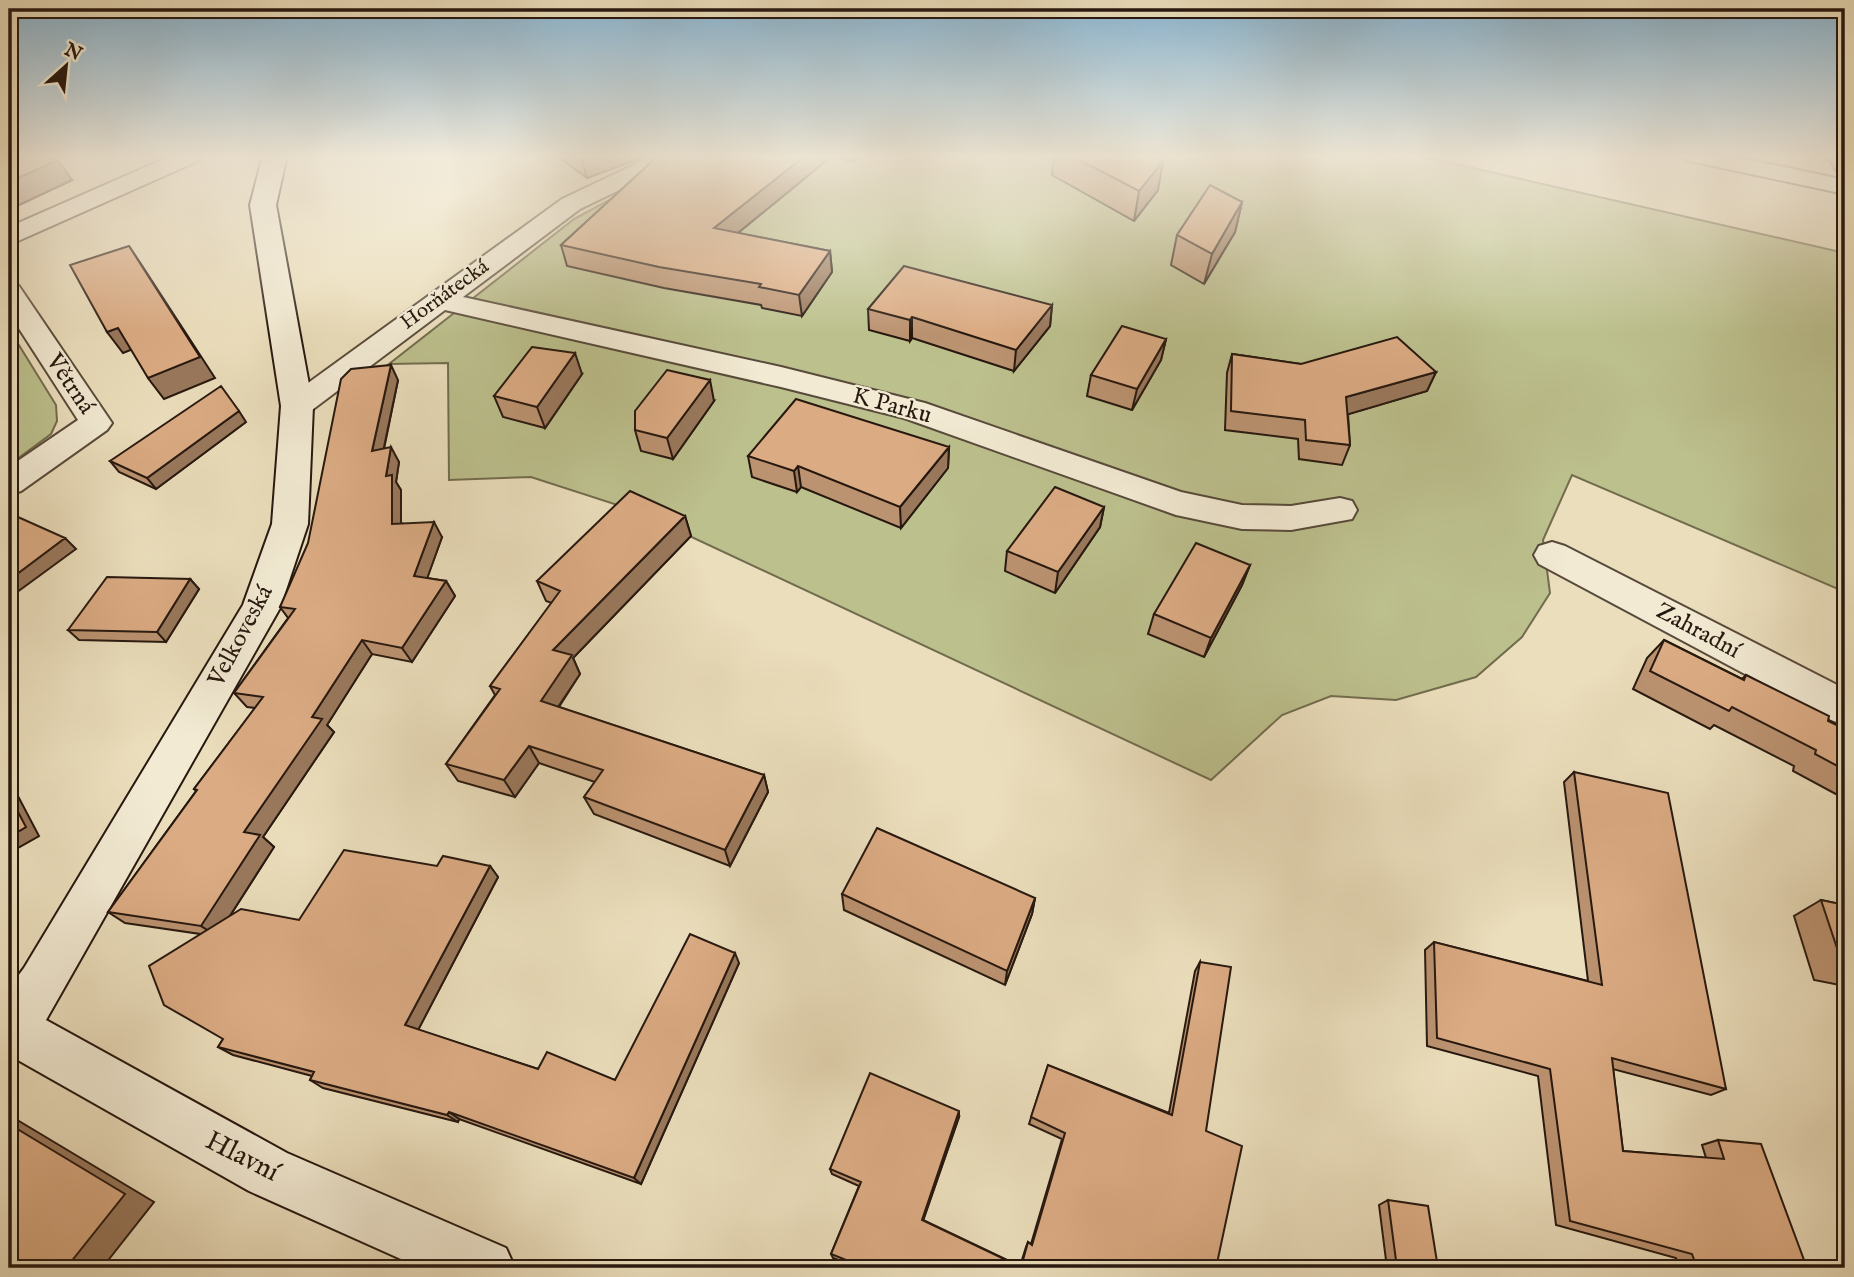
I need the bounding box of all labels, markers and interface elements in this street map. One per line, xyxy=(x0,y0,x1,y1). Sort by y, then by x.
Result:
north arrow xyxy=(32,32,102,102)
text: N xyxy=(59,38,86,67)
street label: Horňátecká xyxy=(395,253,495,336)
street label: Větrná xyxy=(38,347,102,421)
street label: K Parku xyxy=(849,381,935,431)
street label: Velkoveská xyxy=(201,579,281,693)
street label: Zahradní xyxy=(1650,596,1747,667)
street label: Hlavní xyxy=(199,1124,286,1191)

